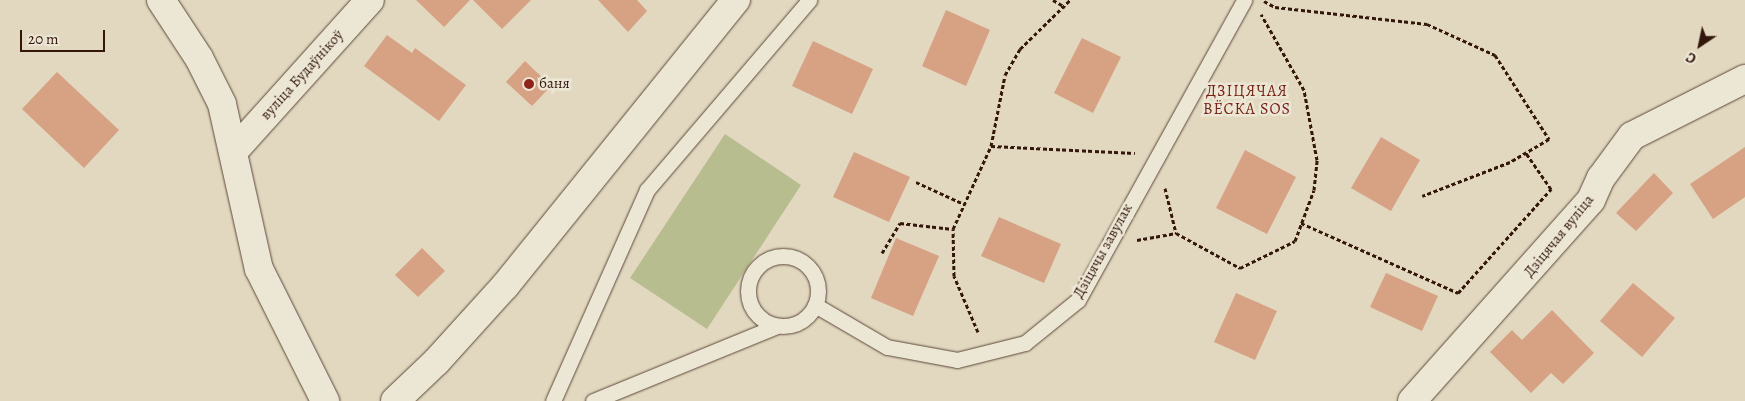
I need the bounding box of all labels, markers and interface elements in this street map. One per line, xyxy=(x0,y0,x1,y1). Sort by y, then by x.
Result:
scale bar xyxy=(22,20,108,52)
north arrow xyxy=(1675,20,1725,70)
street label: вуліца Будаўнікоў xyxy=(257,26,347,124)
text: 20 m xyxy=(28,29,59,49)
text: С xyxy=(1682,48,1700,68)
place label: баня xyxy=(539,75,570,93)
marker: баня xyxy=(523,78,535,90)
district label: ДЗІЦЯЧАЯ ВЁСКА SOS xyxy=(1202,81,1292,119)
street label: Дзіцячая вуліца xyxy=(1520,191,1598,281)
street label: Дзіцячы завулак xyxy=(1070,201,1136,301)

